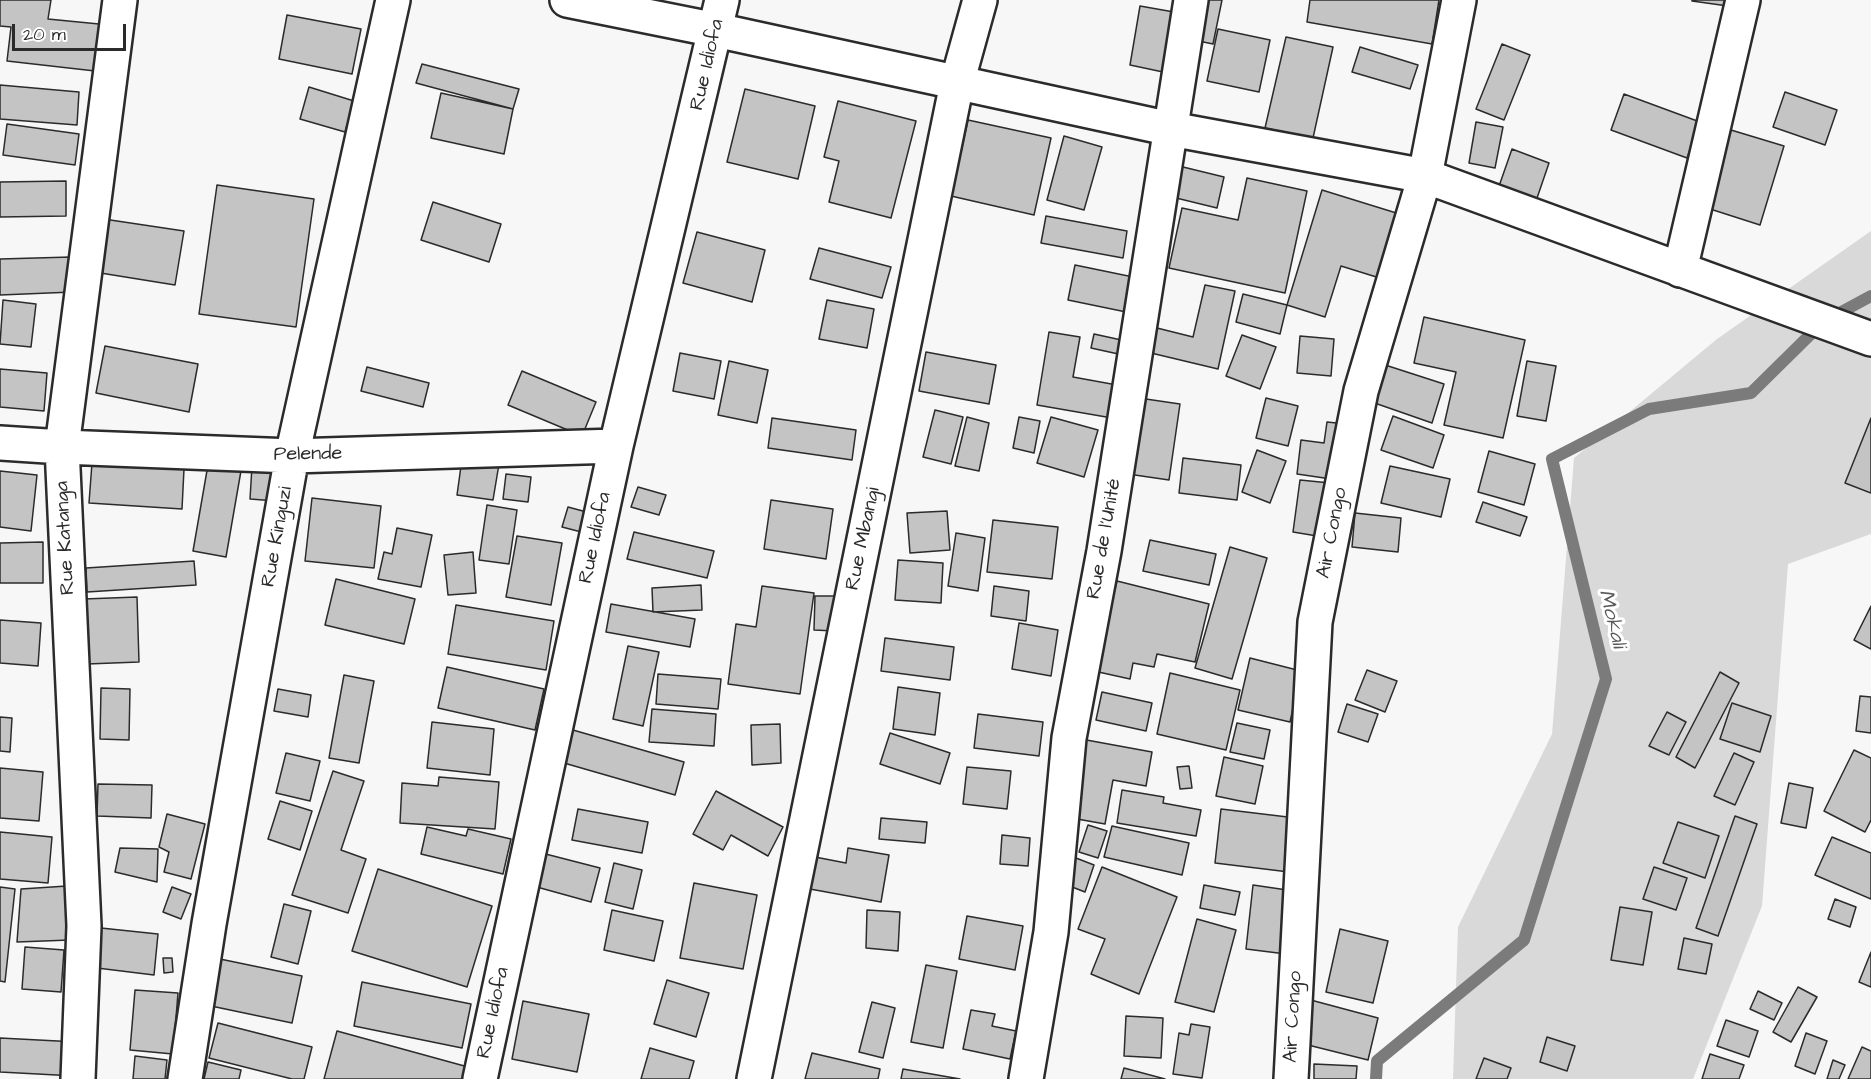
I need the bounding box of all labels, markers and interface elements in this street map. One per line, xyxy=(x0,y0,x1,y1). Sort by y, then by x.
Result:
scale bar xyxy=(15,12,129,50)
street label: Rue Idiofa xyxy=(686,17,730,113)
text: 20 m xyxy=(23,22,66,47)
street label: Pelende xyxy=(273,442,343,468)
street label: Rue de l'Unité xyxy=(1083,477,1127,601)
street label: Rue Katanga xyxy=(51,480,81,596)
street label: Rue Kinguzi xyxy=(257,485,299,589)
street label: Rue Mbangi xyxy=(841,485,887,593)
street label: Air Congo xyxy=(1312,486,1354,580)
street label: Rue Idiofa xyxy=(575,490,617,586)
water label: Mokali xyxy=(1592,587,1630,651)
street label: Rue Idiofa xyxy=(473,965,515,1061)
street label: Air Congo xyxy=(1280,971,1308,1063)

